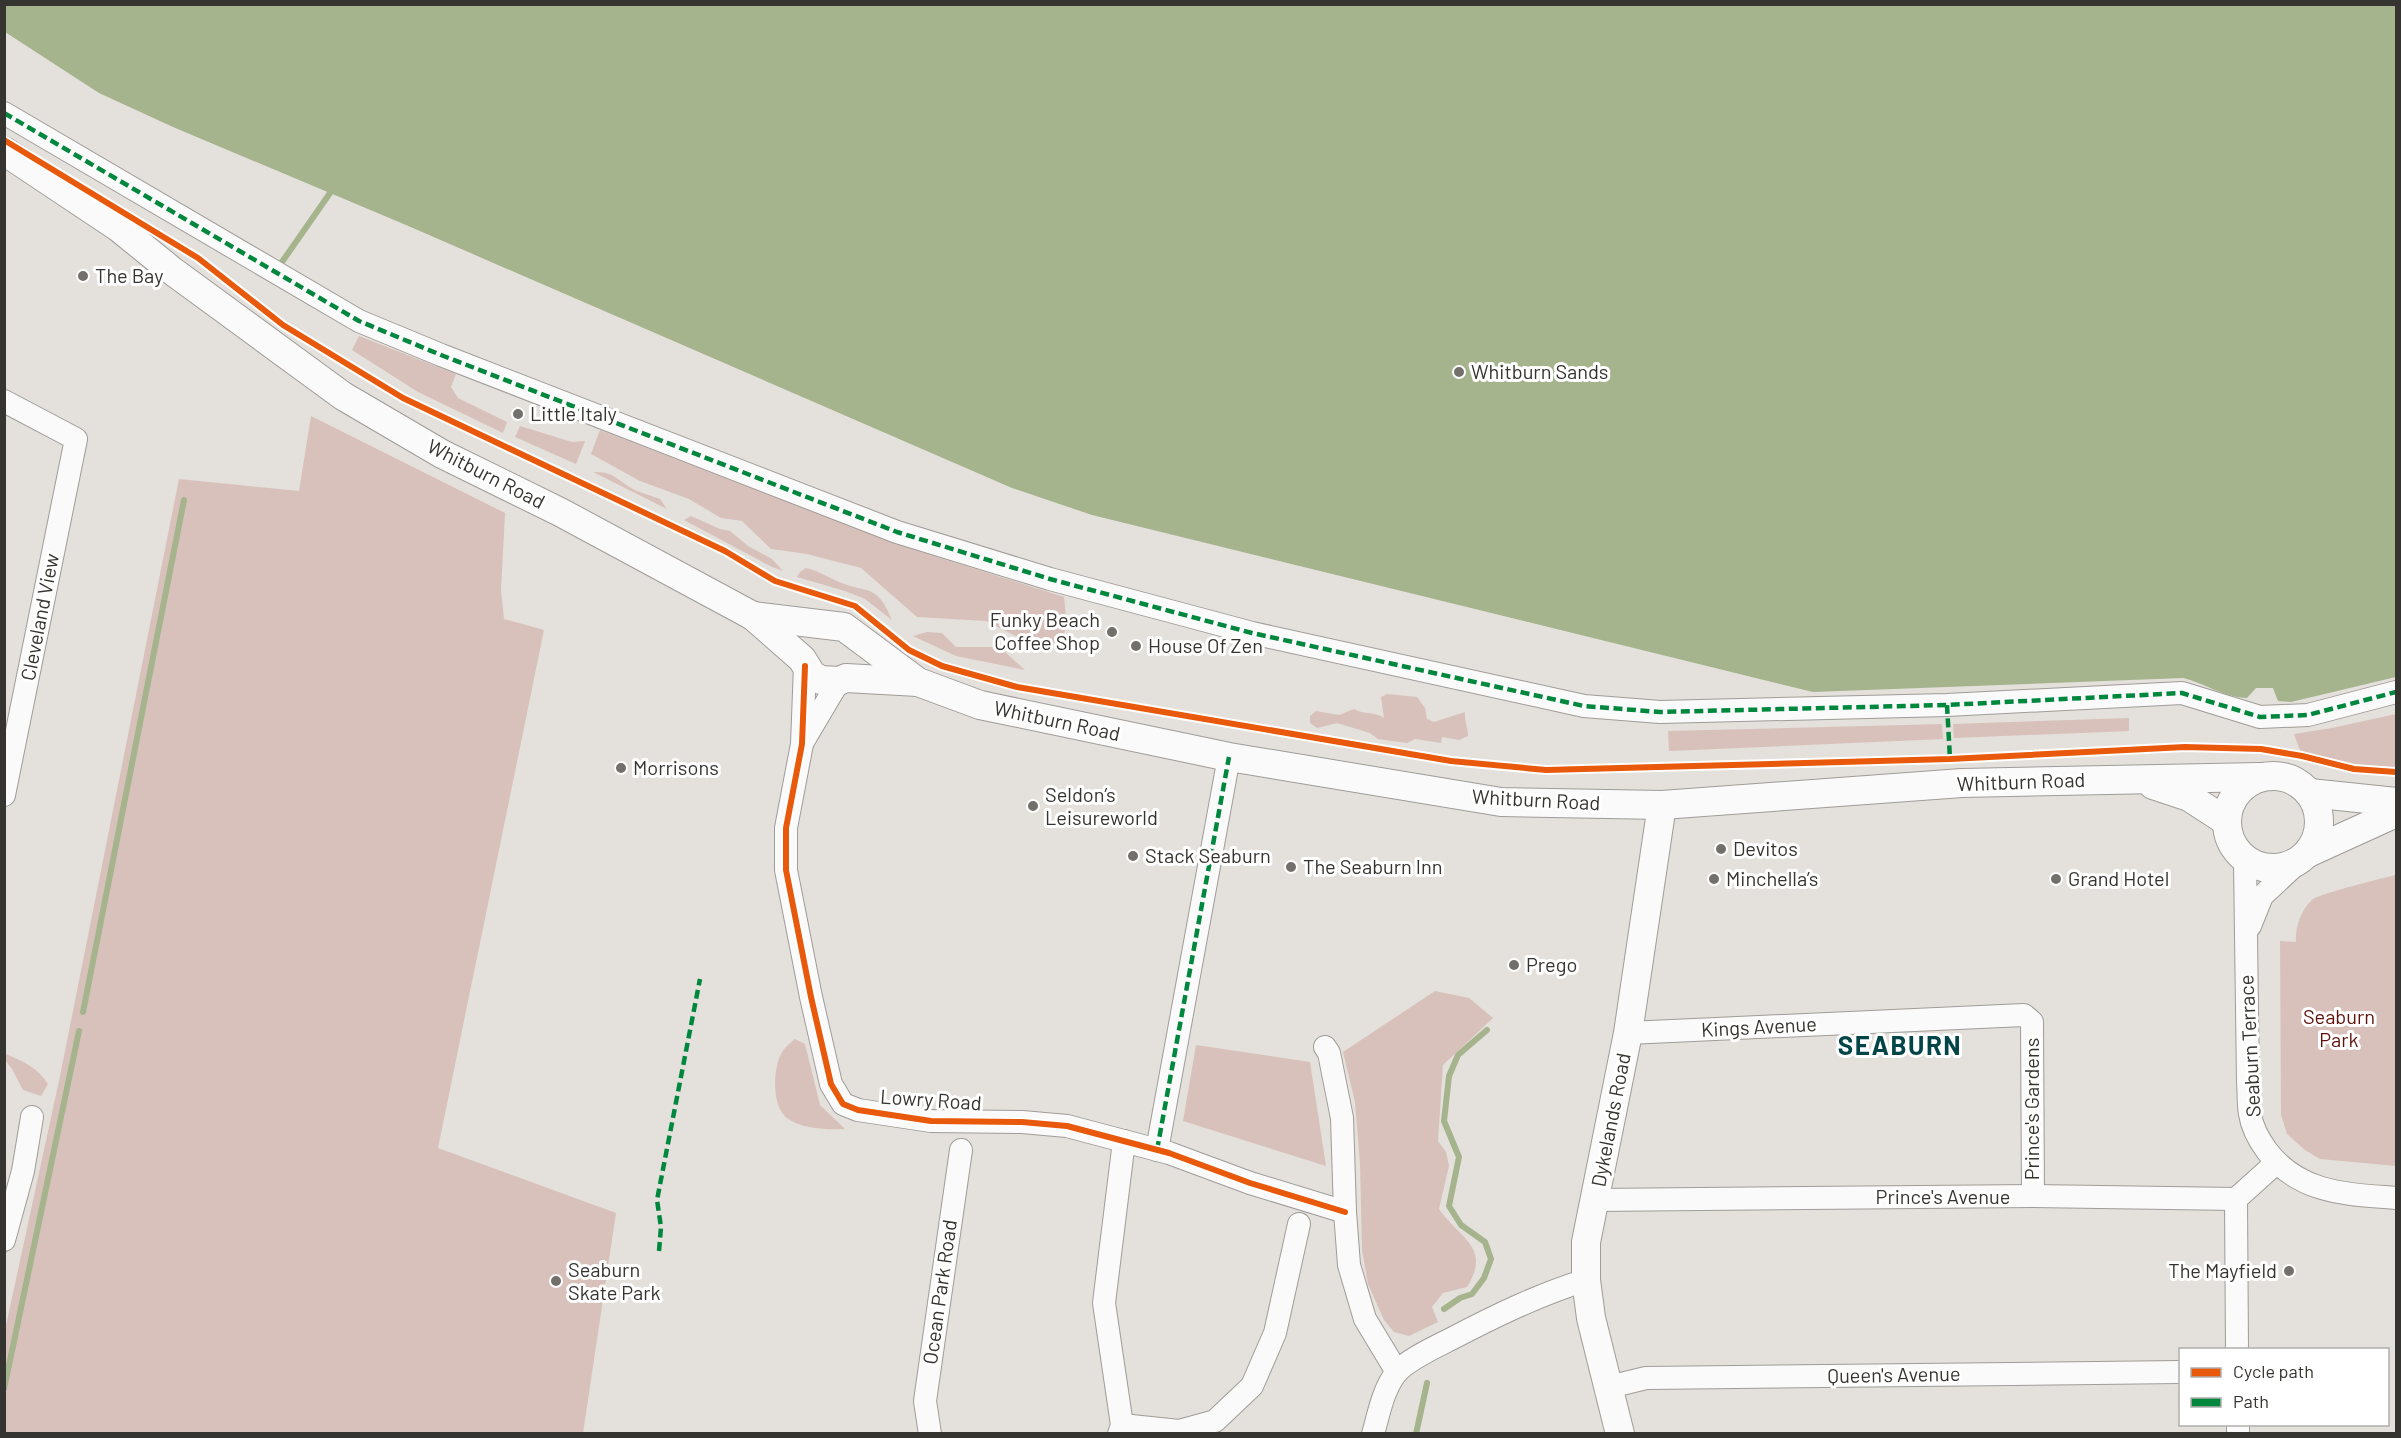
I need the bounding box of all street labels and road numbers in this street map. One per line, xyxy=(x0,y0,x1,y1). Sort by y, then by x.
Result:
street label: Whitburn Road xyxy=(424,433,549,513)
street label: Cleveland View xyxy=(15,551,63,682)
street label: Whitburn Road xyxy=(992,695,1123,745)
street label: Whitburn Road xyxy=(1956,767,2086,795)
street label: Whitburn Road xyxy=(1471,784,1601,814)
street label: Seaburn Terrace xyxy=(2233,974,2265,1118)
street label: Kings Avenue xyxy=(1700,1011,1817,1041)
street label: Prince's Gardens xyxy=(2019,1038,2043,1180)
street label: Dykelands Road xyxy=(1585,1051,1635,1189)
street label: Lowry Road xyxy=(880,1083,983,1115)
street label: Prince's Avenue xyxy=(1876,1184,2010,1208)
street label: Ocean Park Road xyxy=(917,1218,961,1366)
street label: Queen's Avenue xyxy=(1827,1361,1961,1387)

